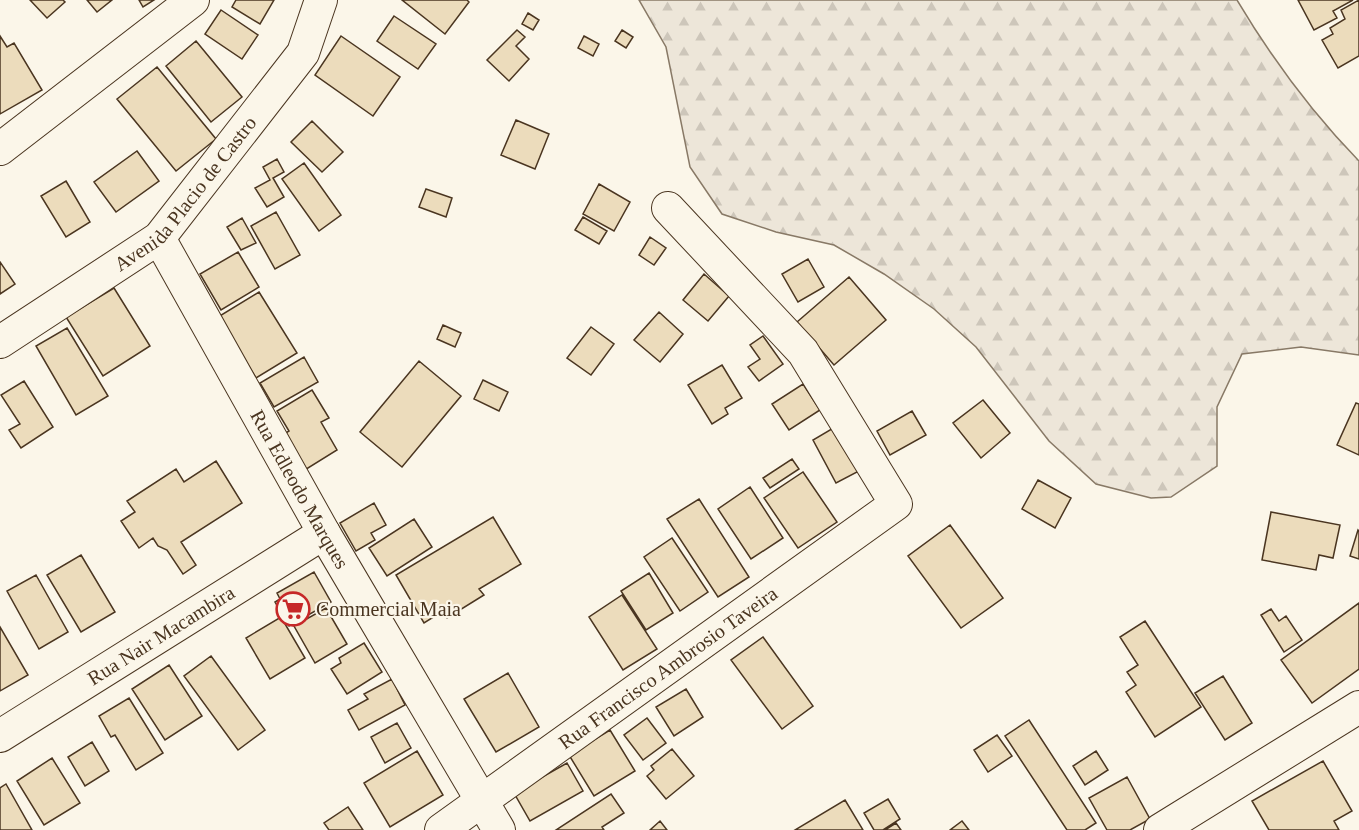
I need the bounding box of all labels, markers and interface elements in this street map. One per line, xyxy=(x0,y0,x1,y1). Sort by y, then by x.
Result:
street label: Avenida Placio de Castro xyxy=(110,112,261,275)
street label: Rua Edleodo Marques xyxy=(246,406,354,573)
street label: Rua Nair Macambira xyxy=(84,581,239,689)
street label: Rua Francisco Ambrosio Taveira xyxy=(554,582,781,753)
supermarket icon: Commercial Maia xyxy=(275,591,311,627)
place label: Commercial Maia xyxy=(316,598,461,620)

